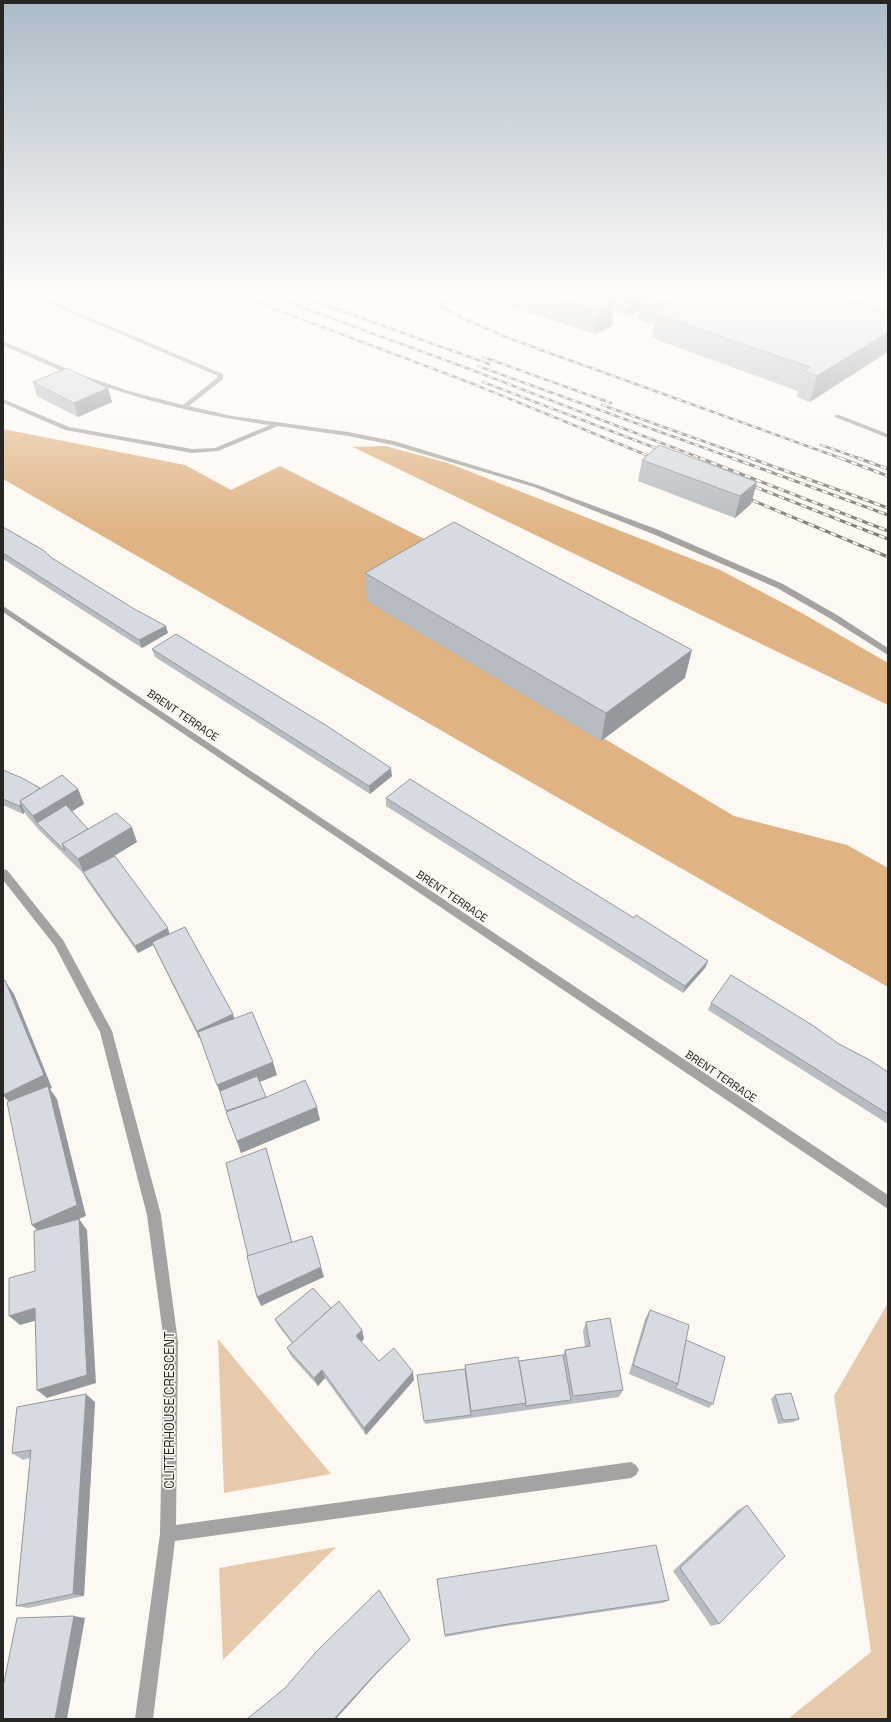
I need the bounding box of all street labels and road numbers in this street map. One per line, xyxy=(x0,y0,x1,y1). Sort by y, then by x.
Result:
street label: BRENT TERRACE xyxy=(145,686,221,744)
street label: BRENT TERRACE xyxy=(414,867,490,925)
street label: BRENT TERRACE xyxy=(683,1047,759,1105)
street label: CLITTERHOUSE CRESCENT xyxy=(161,1331,178,1489)

